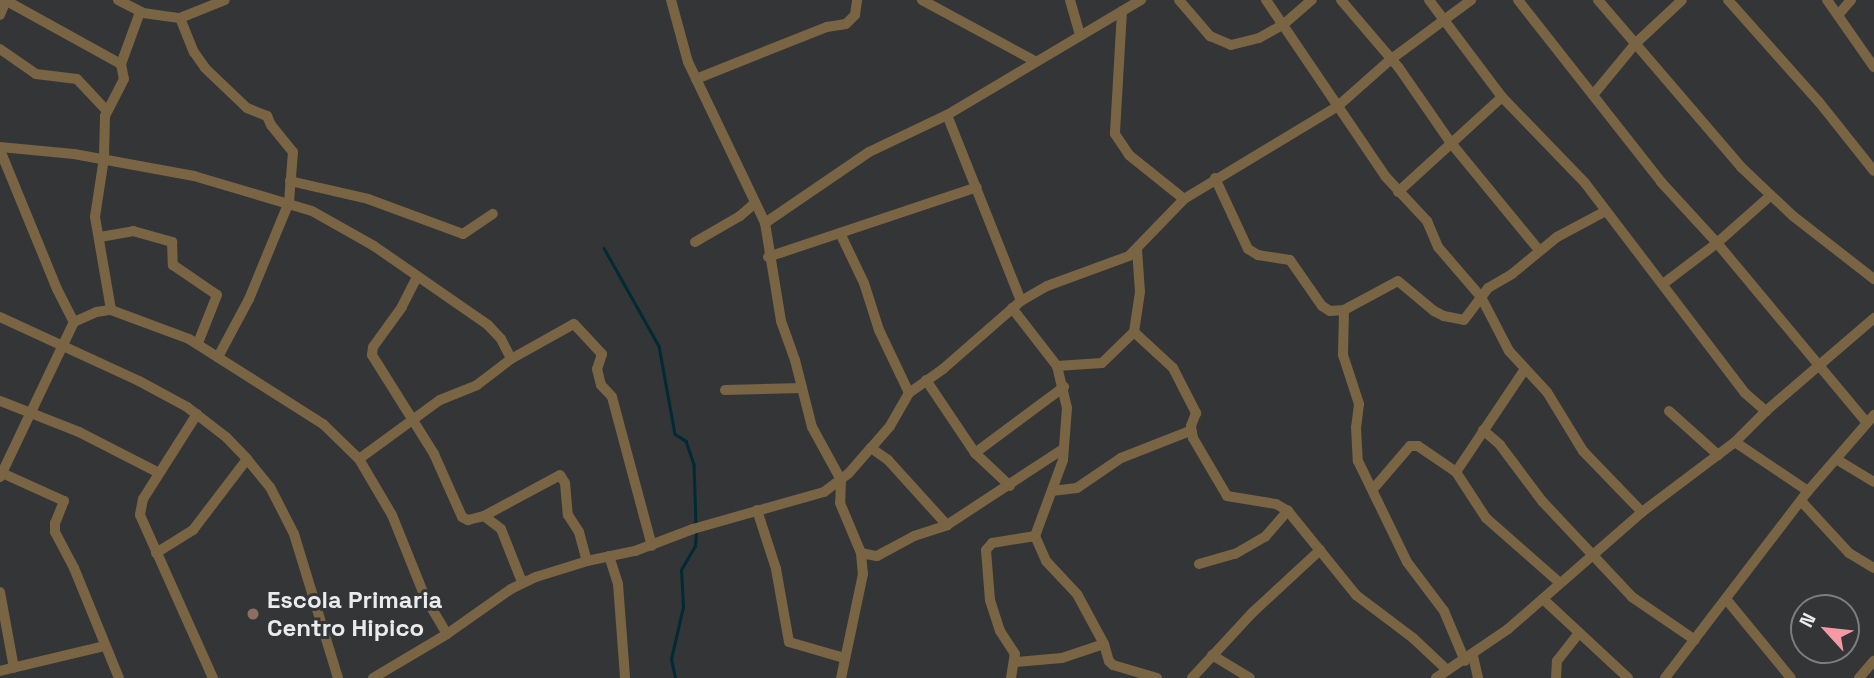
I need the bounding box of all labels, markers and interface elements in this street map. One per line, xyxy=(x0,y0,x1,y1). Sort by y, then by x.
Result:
place label: Escola Primaria Centro Hipico xyxy=(267,586,442,642)
north arrow xyxy=(1790,594,1860,664)
marker: Escola Primaria Centro Hipico xyxy=(245,606,261,622)
text: N xyxy=(1794,609,1822,632)

